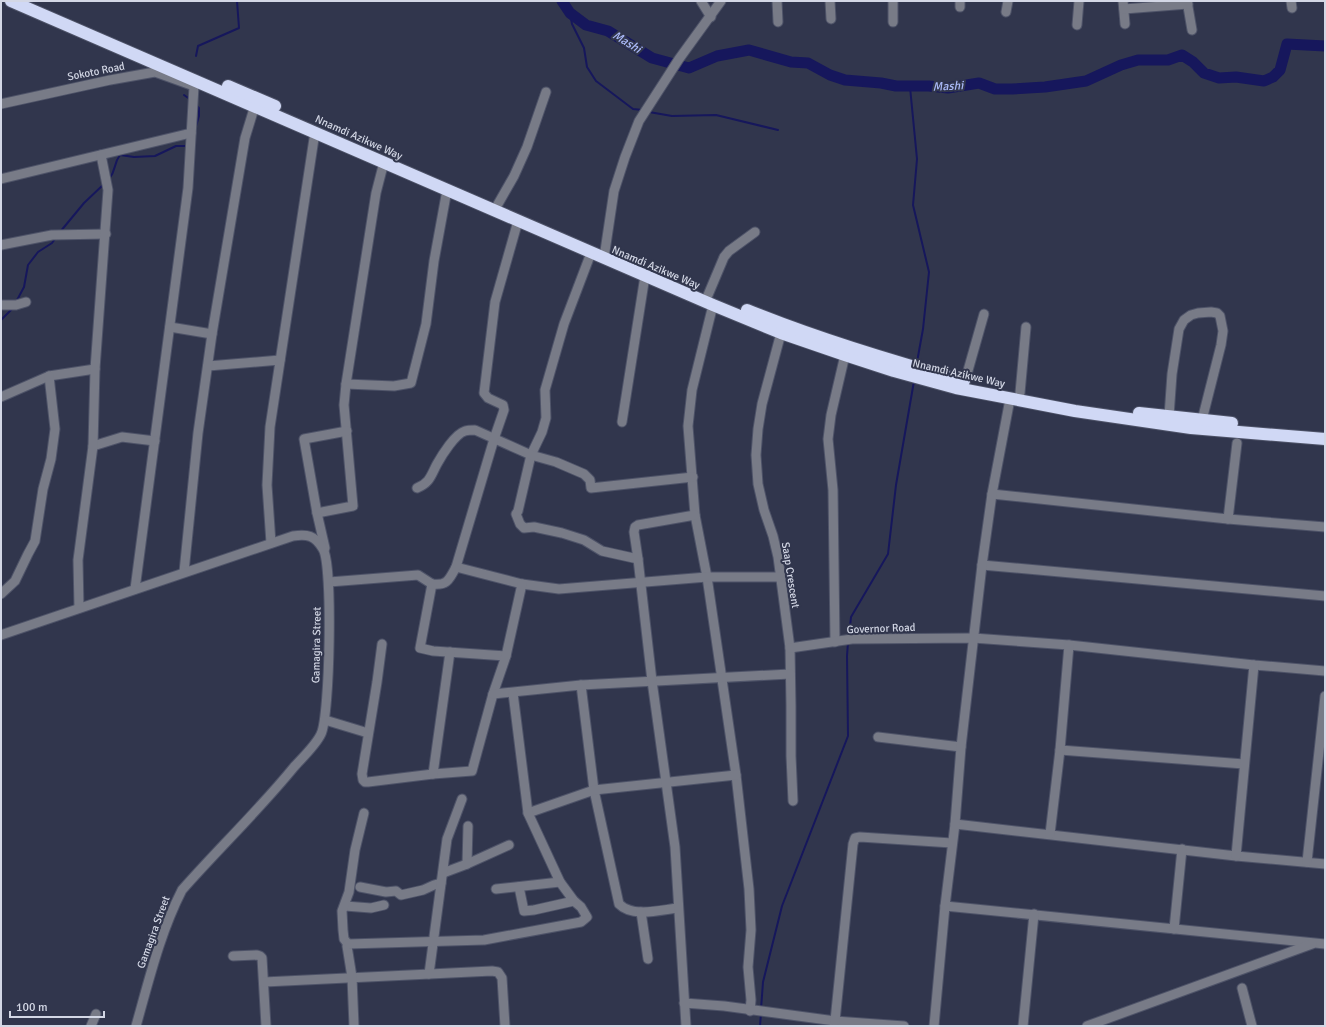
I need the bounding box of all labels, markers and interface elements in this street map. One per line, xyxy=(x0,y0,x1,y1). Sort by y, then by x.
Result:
water label: Mashi xyxy=(610,28,645,58)
street label: Sokoto Road xyxy=(66,60,126,83)
water label: Mashi xyxy=(932,78,966,95)
street label: Nnamdi Azikwe Way xyxy=(313,112,405,163)
street label: Nnamdi Azikwe Way xyxy=(610,243,703,292)
street label: Nnamdi Azikwe Way xyxy=(911,357,1007,391)
street label: Saap Crescent xyxy=(779,541,802,609)
street label: Gamagira Street xyxy=(309,607,324,683)
street label: Governor Road xyxy=(846,621,916,636)
street label: Gamagira Street xyxy=(134,894,173,970)
scale bar xyxy=(10,993,104,1019)
text: 100 m xyxy=(16,1000,48,1015)

